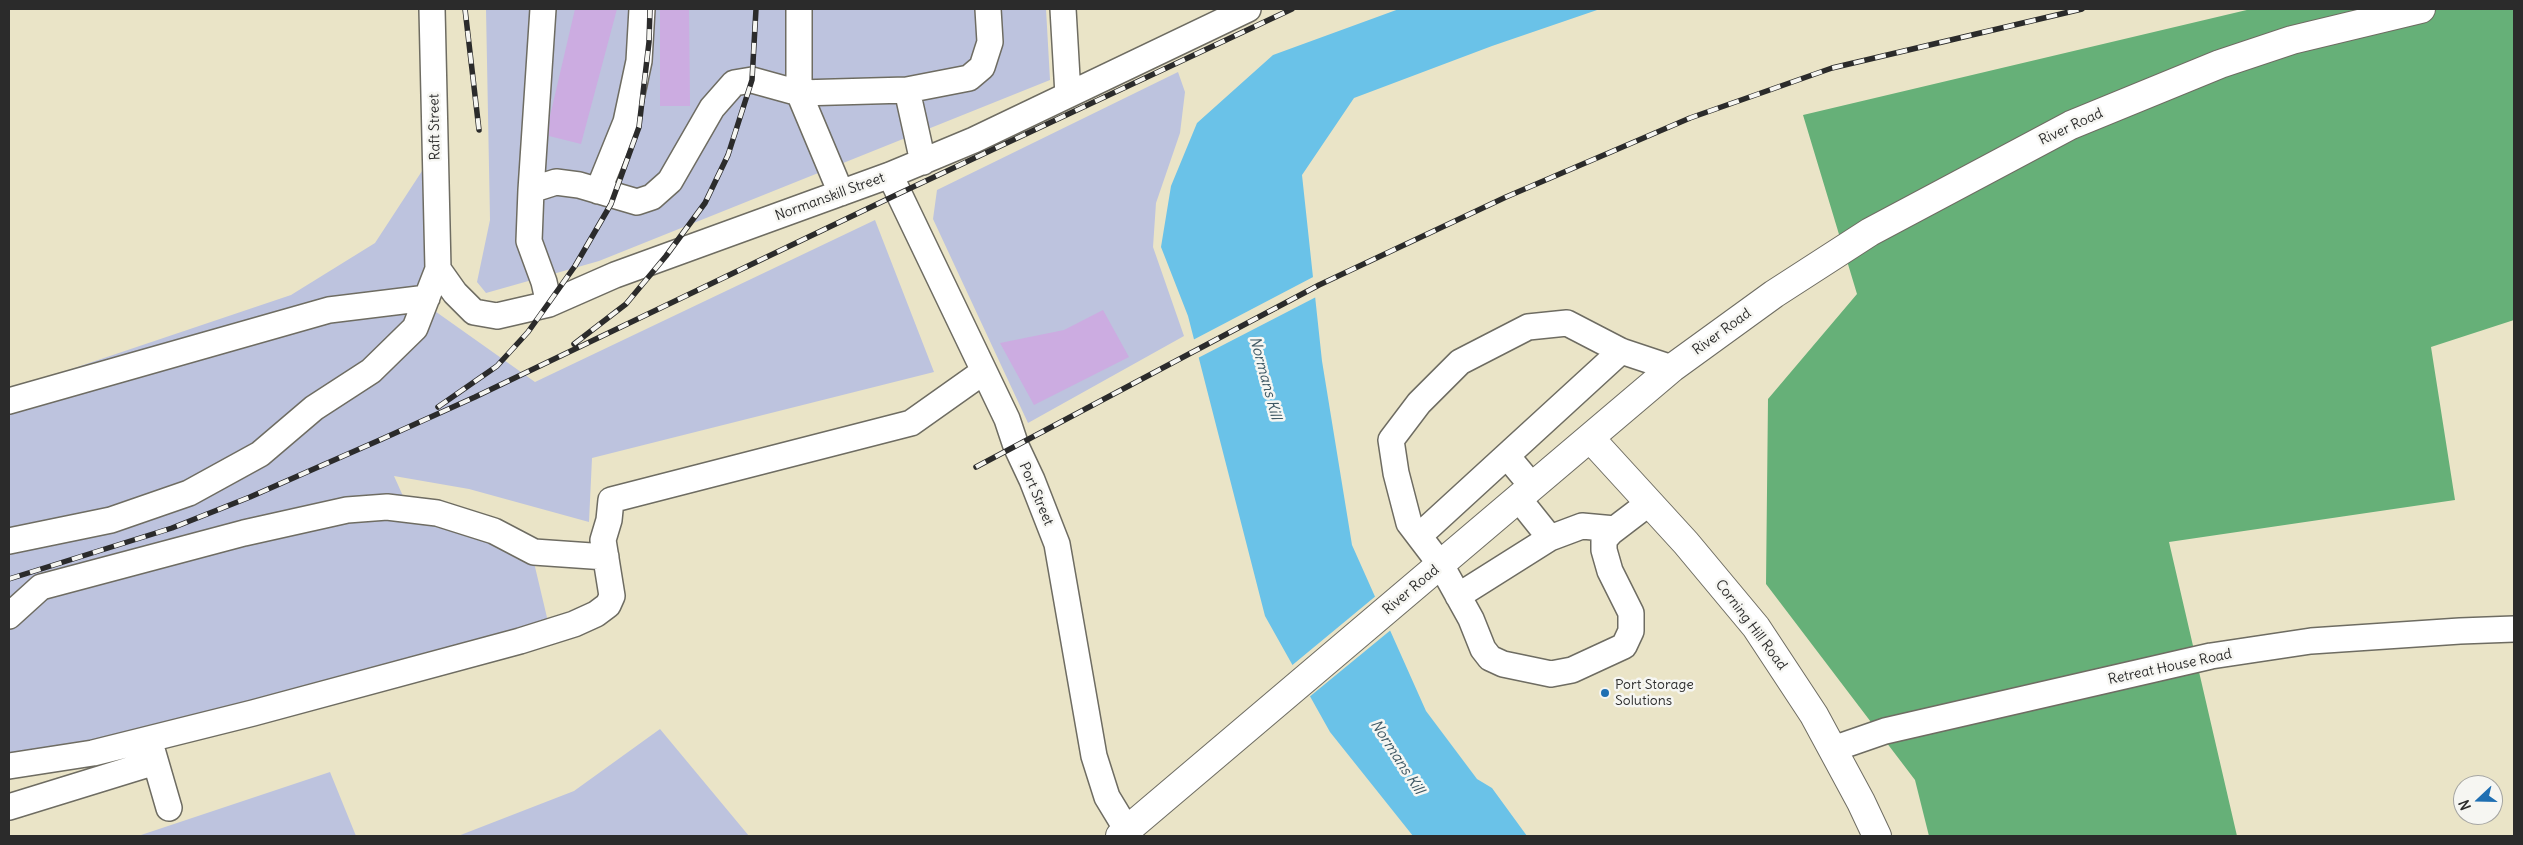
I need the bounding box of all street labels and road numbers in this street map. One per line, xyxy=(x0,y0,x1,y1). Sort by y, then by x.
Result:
street label: Raft Street xyxy=(426,93,444,161)
street label: River Road xyxy=(2037,105,2105,149)
street label: Normanskill Street xyxy=(773,169,887,225)
street label: River Road xyxy=(1689,305,1755,359)
street label: Port Street xyxy=(1015,460,1057,528)
street label: River Road xyxy=(1379,562,1443,618)
street label: Corning Hill Road xyxy=(1712,577,1790,673)
street label: Retreat House Road xyxy=(2107,646,2233,688)

